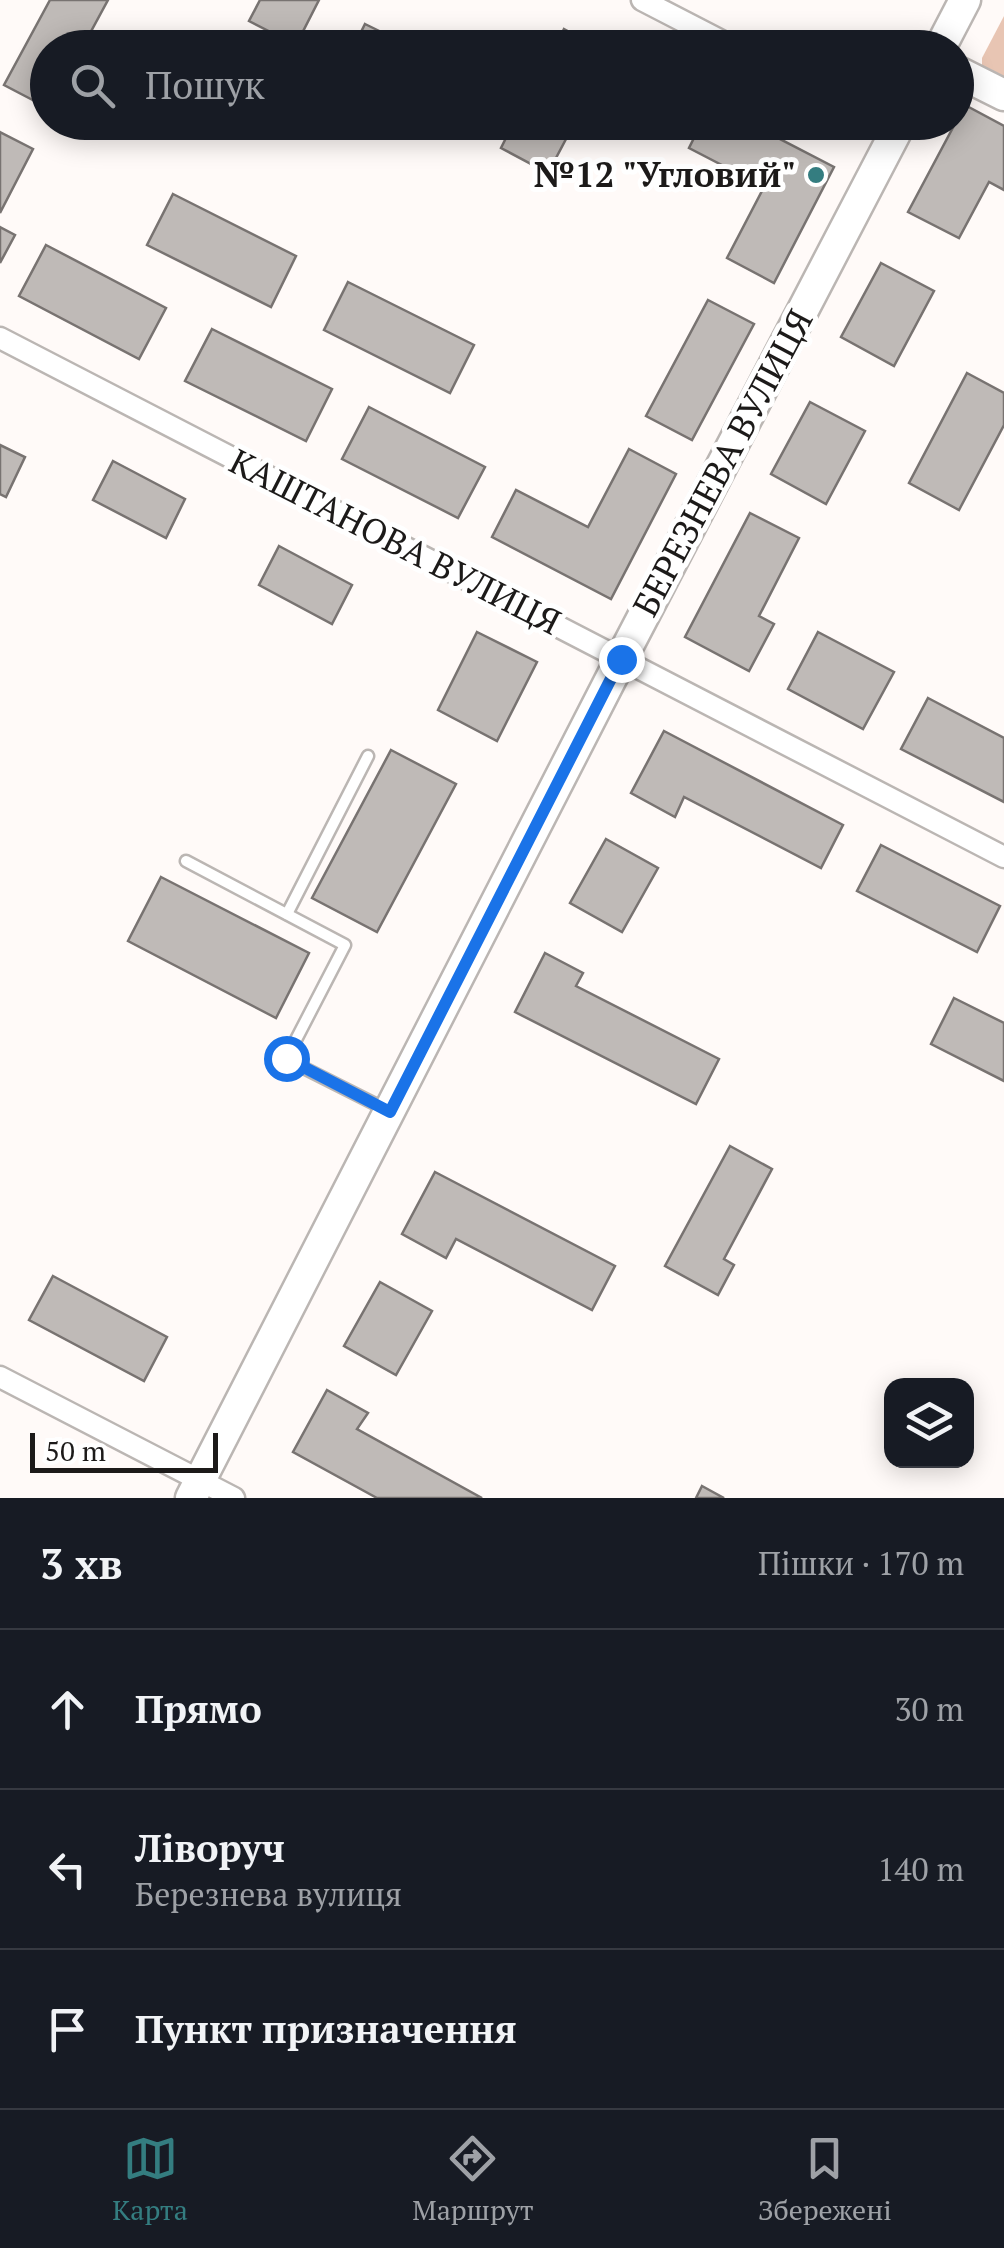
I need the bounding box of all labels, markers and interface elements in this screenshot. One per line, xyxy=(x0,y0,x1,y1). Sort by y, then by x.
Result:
search box xyxy=(30,30,974,140)
icon: search xyxy=(65,58,120,113)
text: Пошук xyxy=(145,60,265,110)
place label: №12 "Угловий" xyxy=(534,151,796,197)
marker: №12 "Угловий" xyxy=(805,164,827,186)
street label: БЕРЕЗНЕВА ВУЛИЦЯ xyxy=(622,301,822,624)
street label: КАШТАНОВА ВУЛИЦЯ xyxy=(222,438,569,645)
route end xyxy=(599,637,645,683)
route start xyxy=(264,1036,310,1082)
map controls xyxy=(884,1378,974,1468)
button: layers xyxy=(884,1378,974,1468)
scale bar xyxy=(30,1428,218,1472)
text: 50 m xyxy=(45,1432,106,1469)
text: 3 хв xyxy=(40,1535,123,1591)
text: Пішки · 170 m xyxy=(758,1542,964,1584)
icon: ahead xyxy=(40,1682,95,1737)
text: Прямо xyxy=(135,1684,262,1734)
text: 30 m xyxy=(894,1688,964,1730)
text: Ліворуч xyxy=(135,1823,285,1873)
icon: left xyxy=(40,1842,95,1897)
text: 140 m xyxy=(877,1848,964,1890)
text: Березнева вулиця xyxy=(135,1873,402,1915)
icon: arrive xyxy=(40,2002,95,2057)
text: Пункт призначення xyxy=(135,2004,517,2054)
tab: Карта xyxy=(112,2131,188,2228)
tab: Маршрут xyxy=(412,2131,534,2228)
tab: Збережені xyxy=(758,2131,892,2228)

